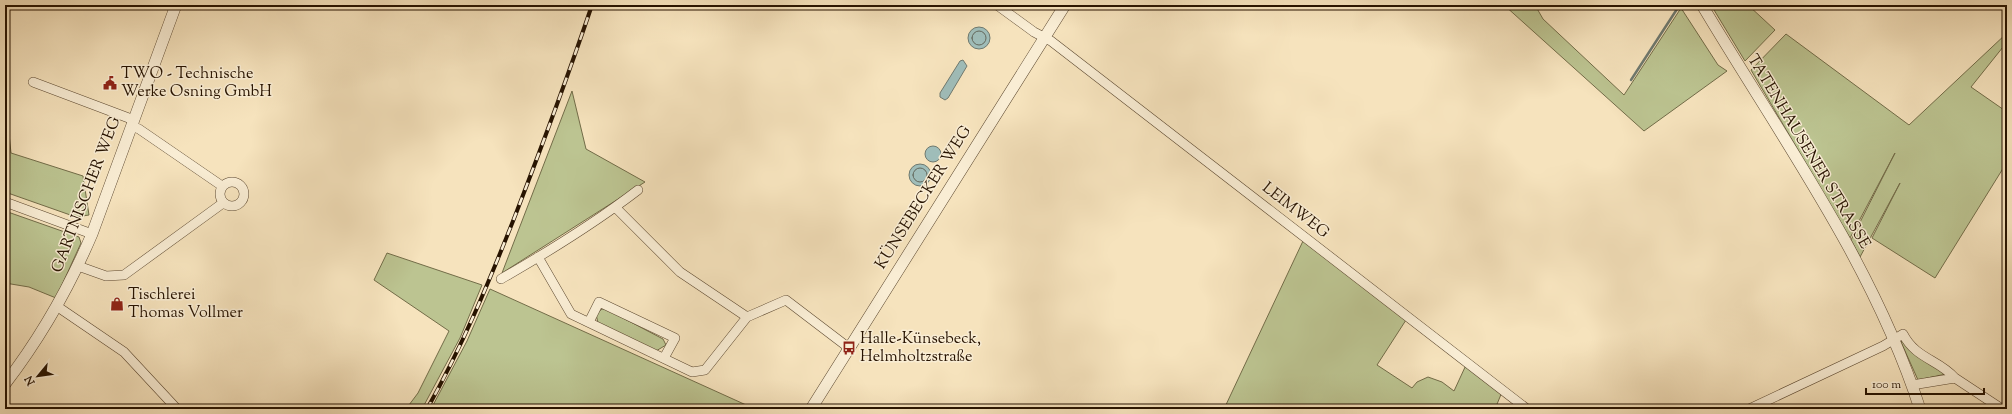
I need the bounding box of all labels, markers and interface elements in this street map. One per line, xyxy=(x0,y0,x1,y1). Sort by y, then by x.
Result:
street label: TATENHAUSENER STRASSE xyxy=(1741,50,1875,254)
place label: TWO - Technische Werke Osning GmbH xyxy=(121,63,272,104)
public building icon: TWO - Technische Werke Osning GmbH xyxy=(102,75,118,91)
street label: GARTNISCHER WEG xyxy=(47,114,127,276)
street label: KÜNSEBECKER WEG xyxy=(870,122,978,274)
street label: LEIMWEG xyxy=(1256,177,1334,245)
place label: Tischlerei Thomas Vollmer xyxy=(128,284,243,325)
shop icon: Tischlerei Thomas Vollmer xyxy=(109,296,125,312)
place label: Halle-Künsebeck, Helmholtzstraße xyxy=(860,328,981,369)
bus stop icon: Halle-Künsebeck, Helmholtzstraße xyxy=(841,340,857,356)
north arrow xyxy=(18,356,58,396)
scale bar xyxy=(1866,370,1984,396)
text: N xyxy=(21,372,40,389)
text: 100 m xyxy=(1872,376,1901,394)

